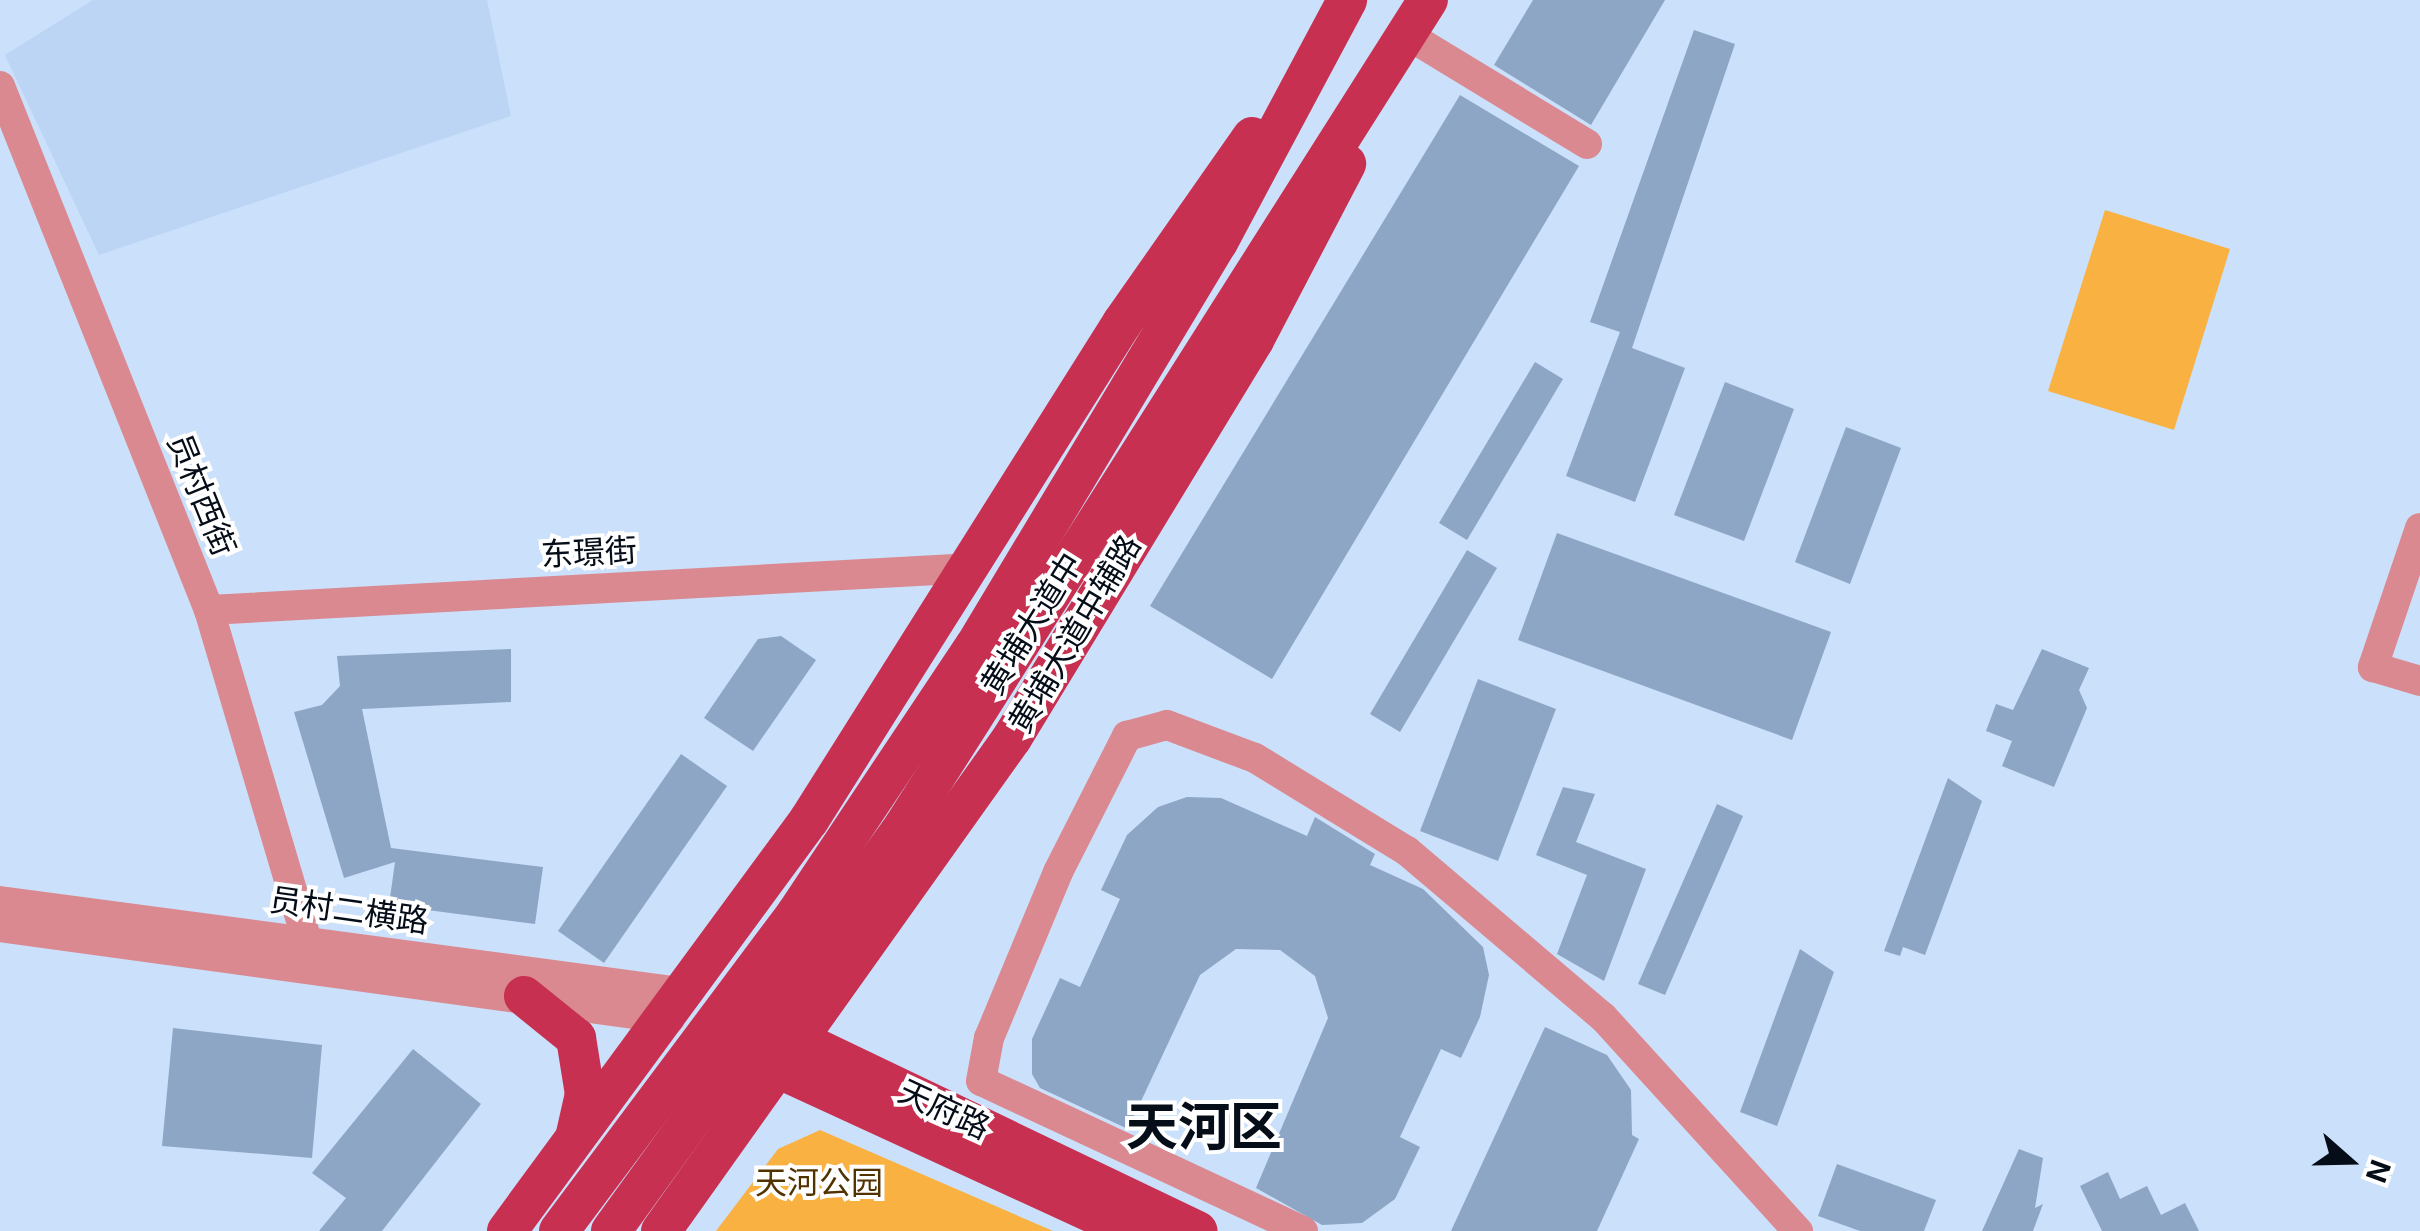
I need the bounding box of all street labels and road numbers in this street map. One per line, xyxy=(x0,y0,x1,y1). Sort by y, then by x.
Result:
street label: 员村西街 xyxy=(159,428,243,562)
street label: 黄埔大道中辅路 xyxy=(1001,528,1149,740)
street label: 东璟街 xyxy=(540,531,638,575)
street label: 黄埔大道中 xyxy=(973,546,1091,702)
street label: 员村二横路 xyxy=(267,881,431,941)
street label: 天府路 xyxy=(892,1072,996,1148)

